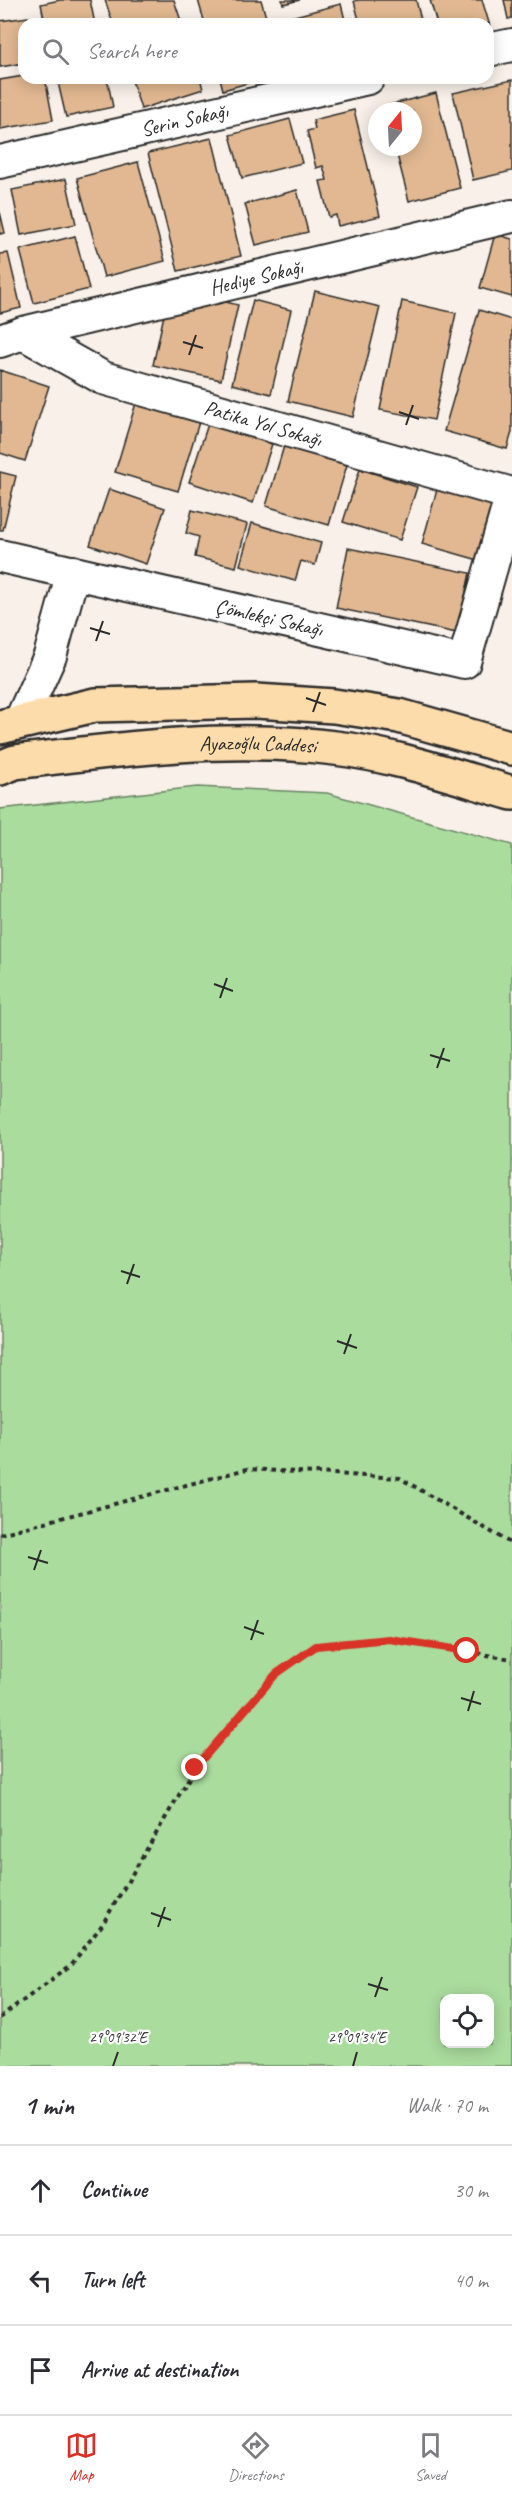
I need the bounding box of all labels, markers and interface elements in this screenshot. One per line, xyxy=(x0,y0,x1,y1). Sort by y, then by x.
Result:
search box xyxy=(18,18,494,84)
icon: search xyxy=(39,35,72,68)
text: Search here xyxy=(87,37,177,65)
street label: Serin Sokağı xyxy=(138,97,231,142)
north arrow xyxy=(368,102,422,156)
street label: Hediye Sokağı xyxy=(207,253,306,301)
street label: Patika Yol Sokağı xyxy=(201,394,326,453)
street label: Çömlekçi Sokağı xyxy=(213,593,326,643)
street label: Ayazoğlu Caddesi xyxy=(199,730,321,759)
route start xyxy=(453,1637,479,1663)
route end xyxy=(181,1754,207,1780)
map controls xyxy=(440,1994,494,2048)
button: locate xyxy=(440,1994,494,2048)
text: 29°09'32"E xyxy=(89,2028,149,2047)
text: 29°09'34"E xyxy=(328,2028,388,2047)
text: 1 min xyxy=(24,2089,74,2122)
text: Walk · 70 m xyxy=(407,2093,488,2118)
icon: ahead xyxy=(24,2174,57,2207)
text: Continue xyxy=(81,2176,147,2204)
text: 30 m xyxy=(454,2178,488,2203)
icon: left xyxy=(24,2264,57,2297)
text: Turn left xyxy=(81,2266,145,2294)
text: 40 m xyxy=(454,2268,488,2293)
icon: arrive xyxy=(24,2354,57,2387)
text: Arrive at destination xyxy=(81,2356,238,2384)
tab: Map xyxy=(65,2429,98,2485)
tab: Directions xyxy=(228,2429,284,2485)
tab: Saved xyxy=(414,2429,447,2485)

